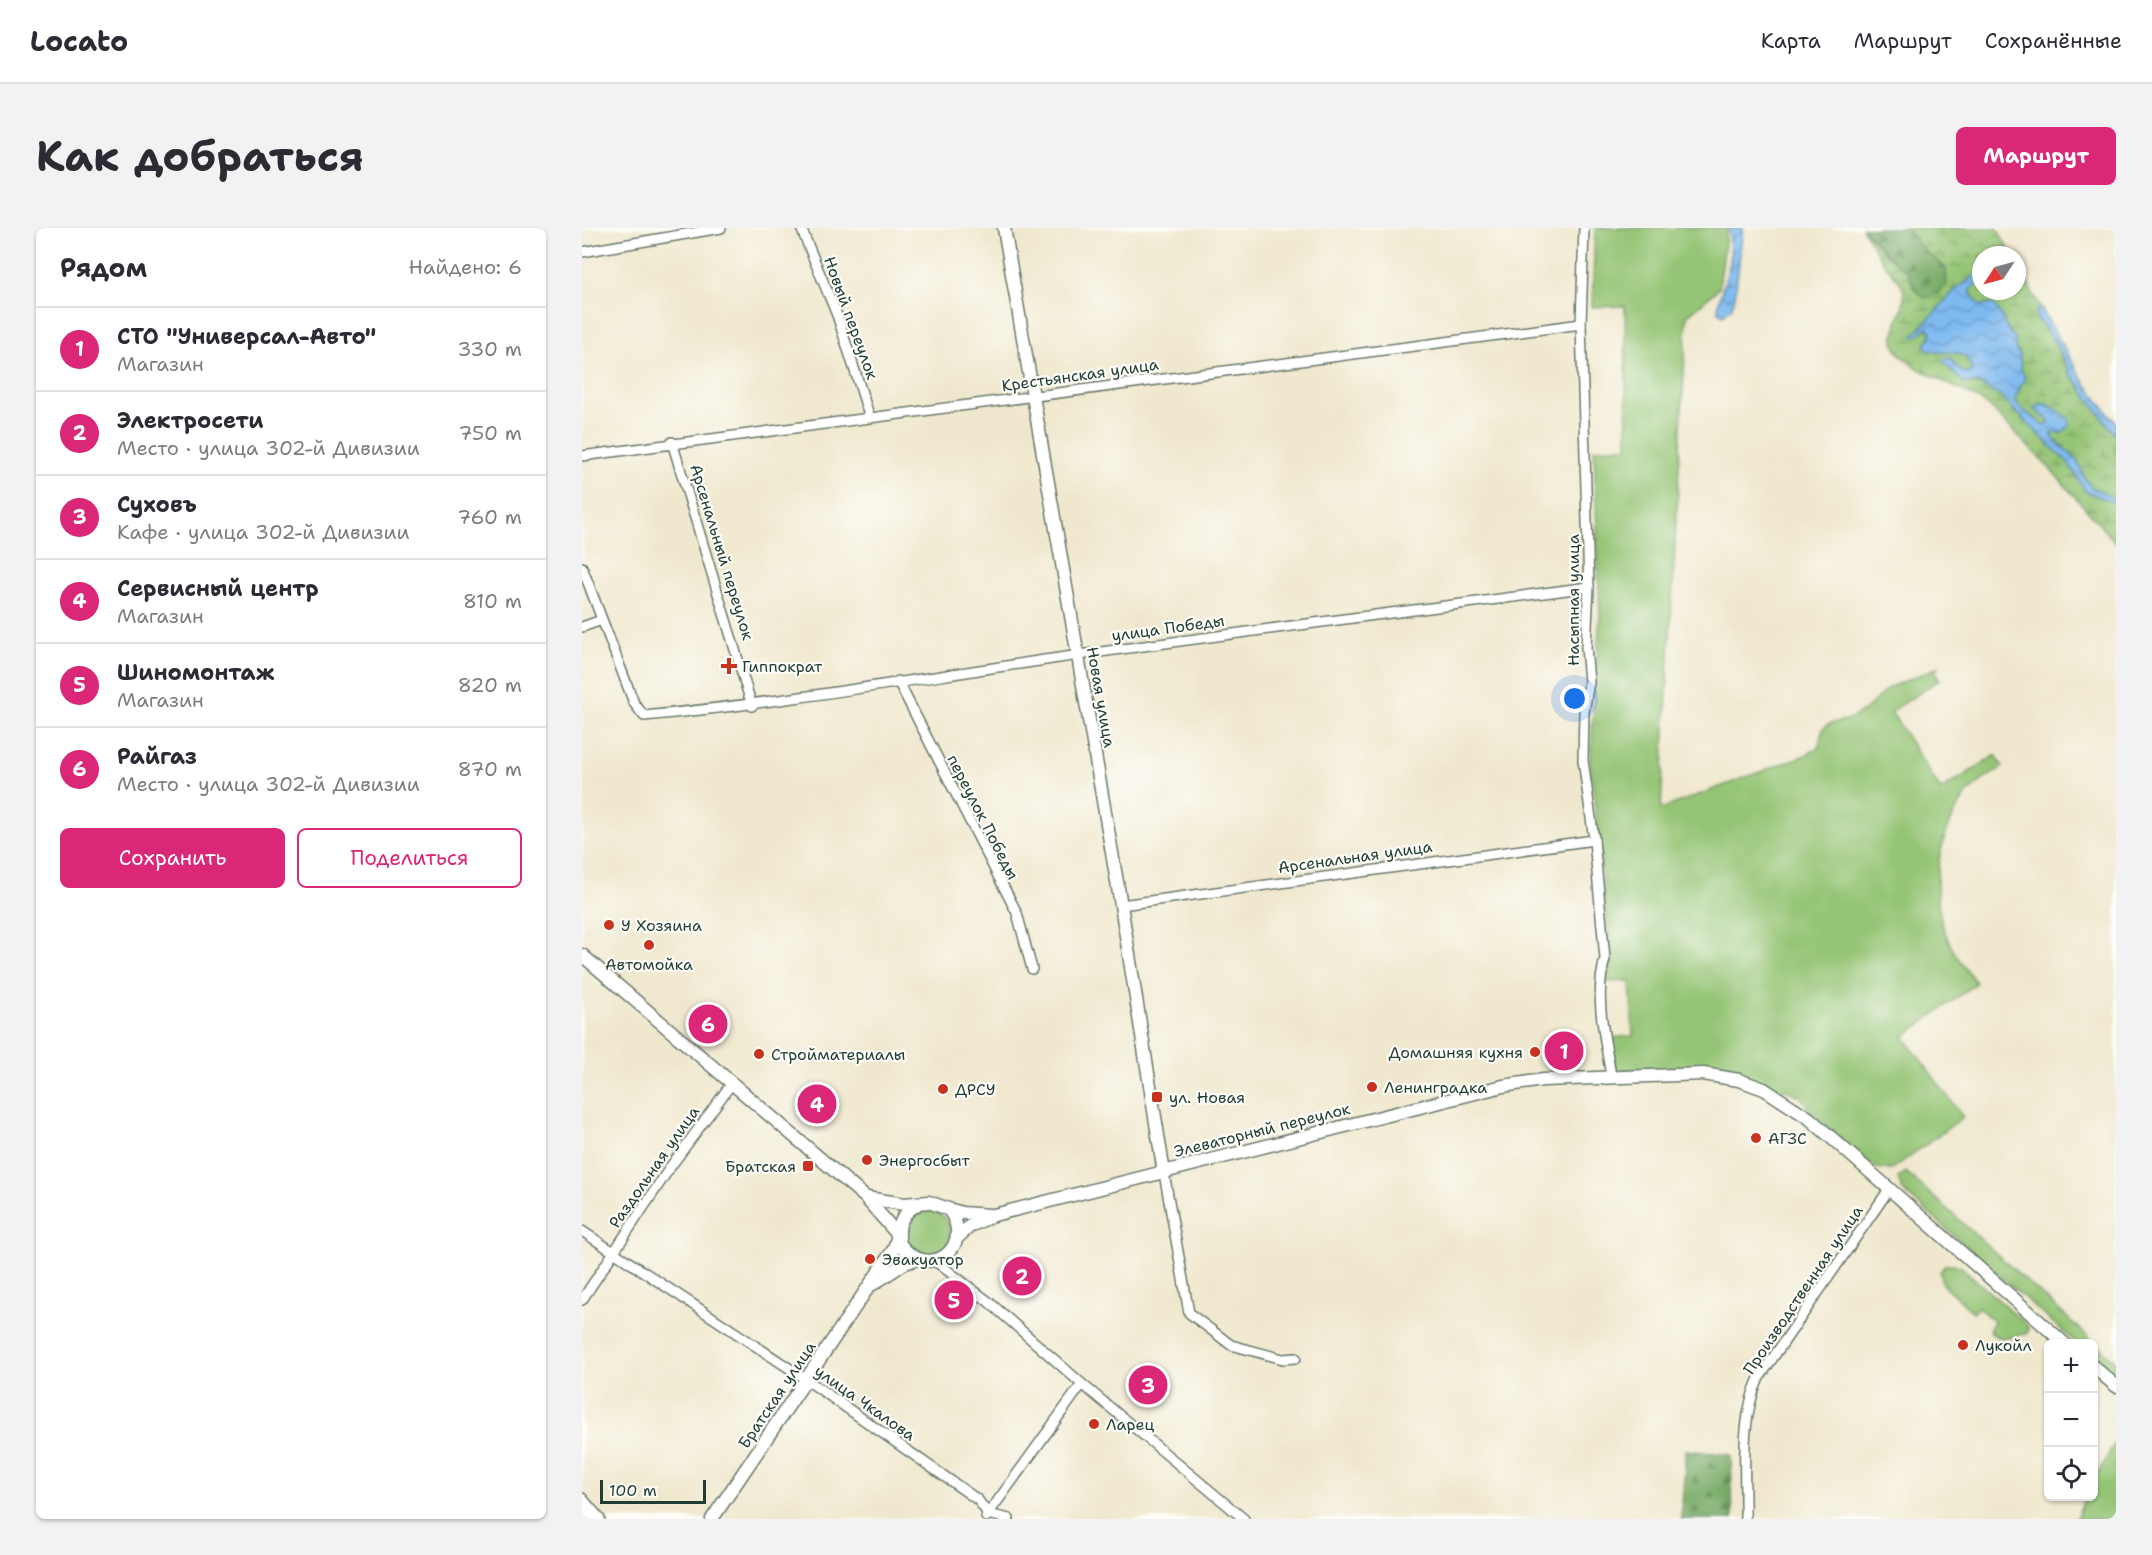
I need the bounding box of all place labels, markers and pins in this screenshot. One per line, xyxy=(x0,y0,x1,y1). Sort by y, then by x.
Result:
place label: Гиппократ xyxy=(742,656,823,677)
marker: Гиппократ xyxy=(720,657,738,675)
place label: У Хозяина xyxy=(621,915,702,936)
marker: У Хозяина xyxy=(602,918,616,932)
marker: Автомойка xyxy=(642,938,656,952)
place label: Автомойка xyxy=(605,954,693,975)
pin: 6 xyxy=(688,1002,728,1046)
pin: 1 xyxy=(1544,1028,1584,1074)
place label: Домашняя кухня xyxy=(1388,1042,1523,1063)
place label: Стройматериалы xyxy=(771,1044,905,1065)
marker: Домашняя кухня xyxy=(1528,1045,1542,1059)
marker: Стройматериалы xyxy=(752,1047,766,1061)
place label: Ленинградка xyxy=(1384,1077,1487,1098)
place label: ДРСУ xyxy=(955,1079,996,1100)
marker: Ленинградка xyxy=(1365,1080,1379,1094)
pin: 4 xyxy=(798,1082,836,1126)
marker: ДРСУ xyxy=(936,1082,950,1096)
place label: ул. Новая xyxy=(1169,1087,1245,1108)
marker: ул. Новая xyxy=(1150,1090,1164,1104)
place label: АГЗС xyxy=(1768,1128,1807,1149)
marker: АГЗС xyxy=(1749,1131,1763,1145)
place label: Энергосбыт xyxy=(879,1150,970,1171)
marker: Энергосбыт xyxy=(860,1153,874,1167)
place label: Братская xyxy=(725,1156,796,1177)
marker: Братская xyxy=(801,1159,815,1173)
place label: Эвакуатор xyxy=(882,1249,964,1270)
marker: Эвакуатор xyxy=(863,1252,877,1266)
pin: 2 xyxy=(1002,1254,1042,1298)
pin: 5 xyxy=(934,1278,974,1322)
place label: Лукойл xyxy=(1975,1335,2032,1356)
marker: Лукойл xyxy=(1956,1338,1970,1352)
pin: 3 xyxy=(1128,1362,1168,1408)
place label: Ларец xyxy=(1106,1414,1154,1435)
marker: Ларец xyxy=(1087,1417,1101,1431)

